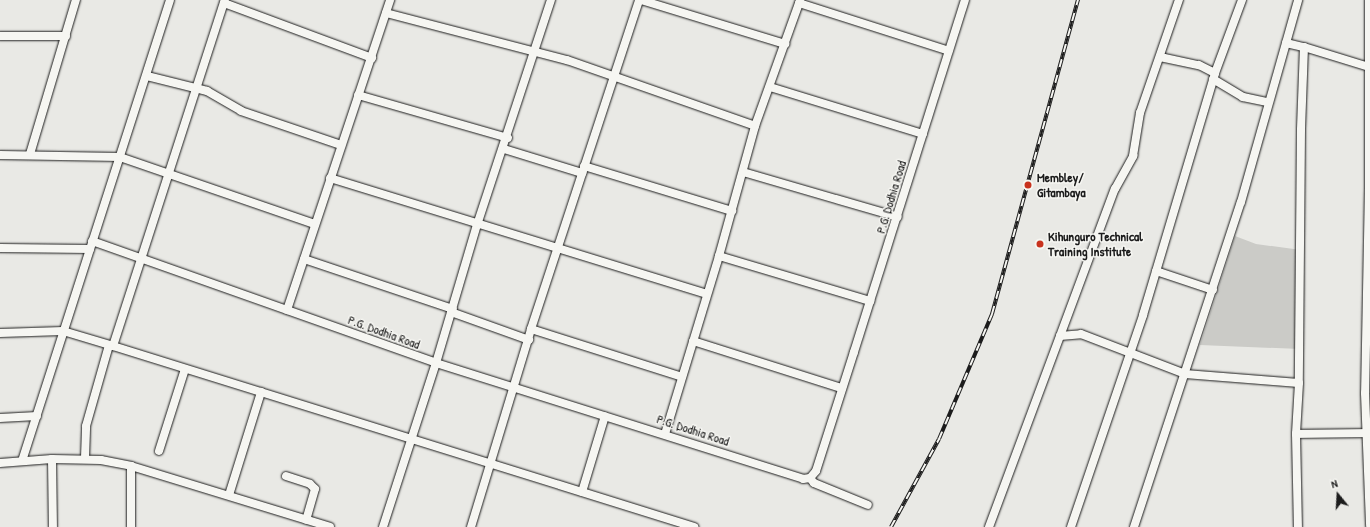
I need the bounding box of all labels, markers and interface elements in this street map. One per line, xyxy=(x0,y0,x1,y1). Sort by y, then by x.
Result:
street label: P.G. Dodhia Road xyxy=(873,159,909,235)
place label: Membley/ Gitambaya xyxy=(1037,170,1086,201)
marker: Membley/ Gitambaya xyxy=(1022,179,1034,191)
place label: Kihunguro Technical Training Institute xyxy=(1048,229,1143,260)
marker: Kihunguro Technical Training Institute xyxy=(1035,239,1045,249)
street label: P.G. Dodhia Road xyxy=(346,312,422,352)
street label: P.G. Dodhia Road xyxy=(655,411,731,449)
north arrow xyxy=(1318,475,1358,515)
text: N xyxy=(1329,476,1339,491)

